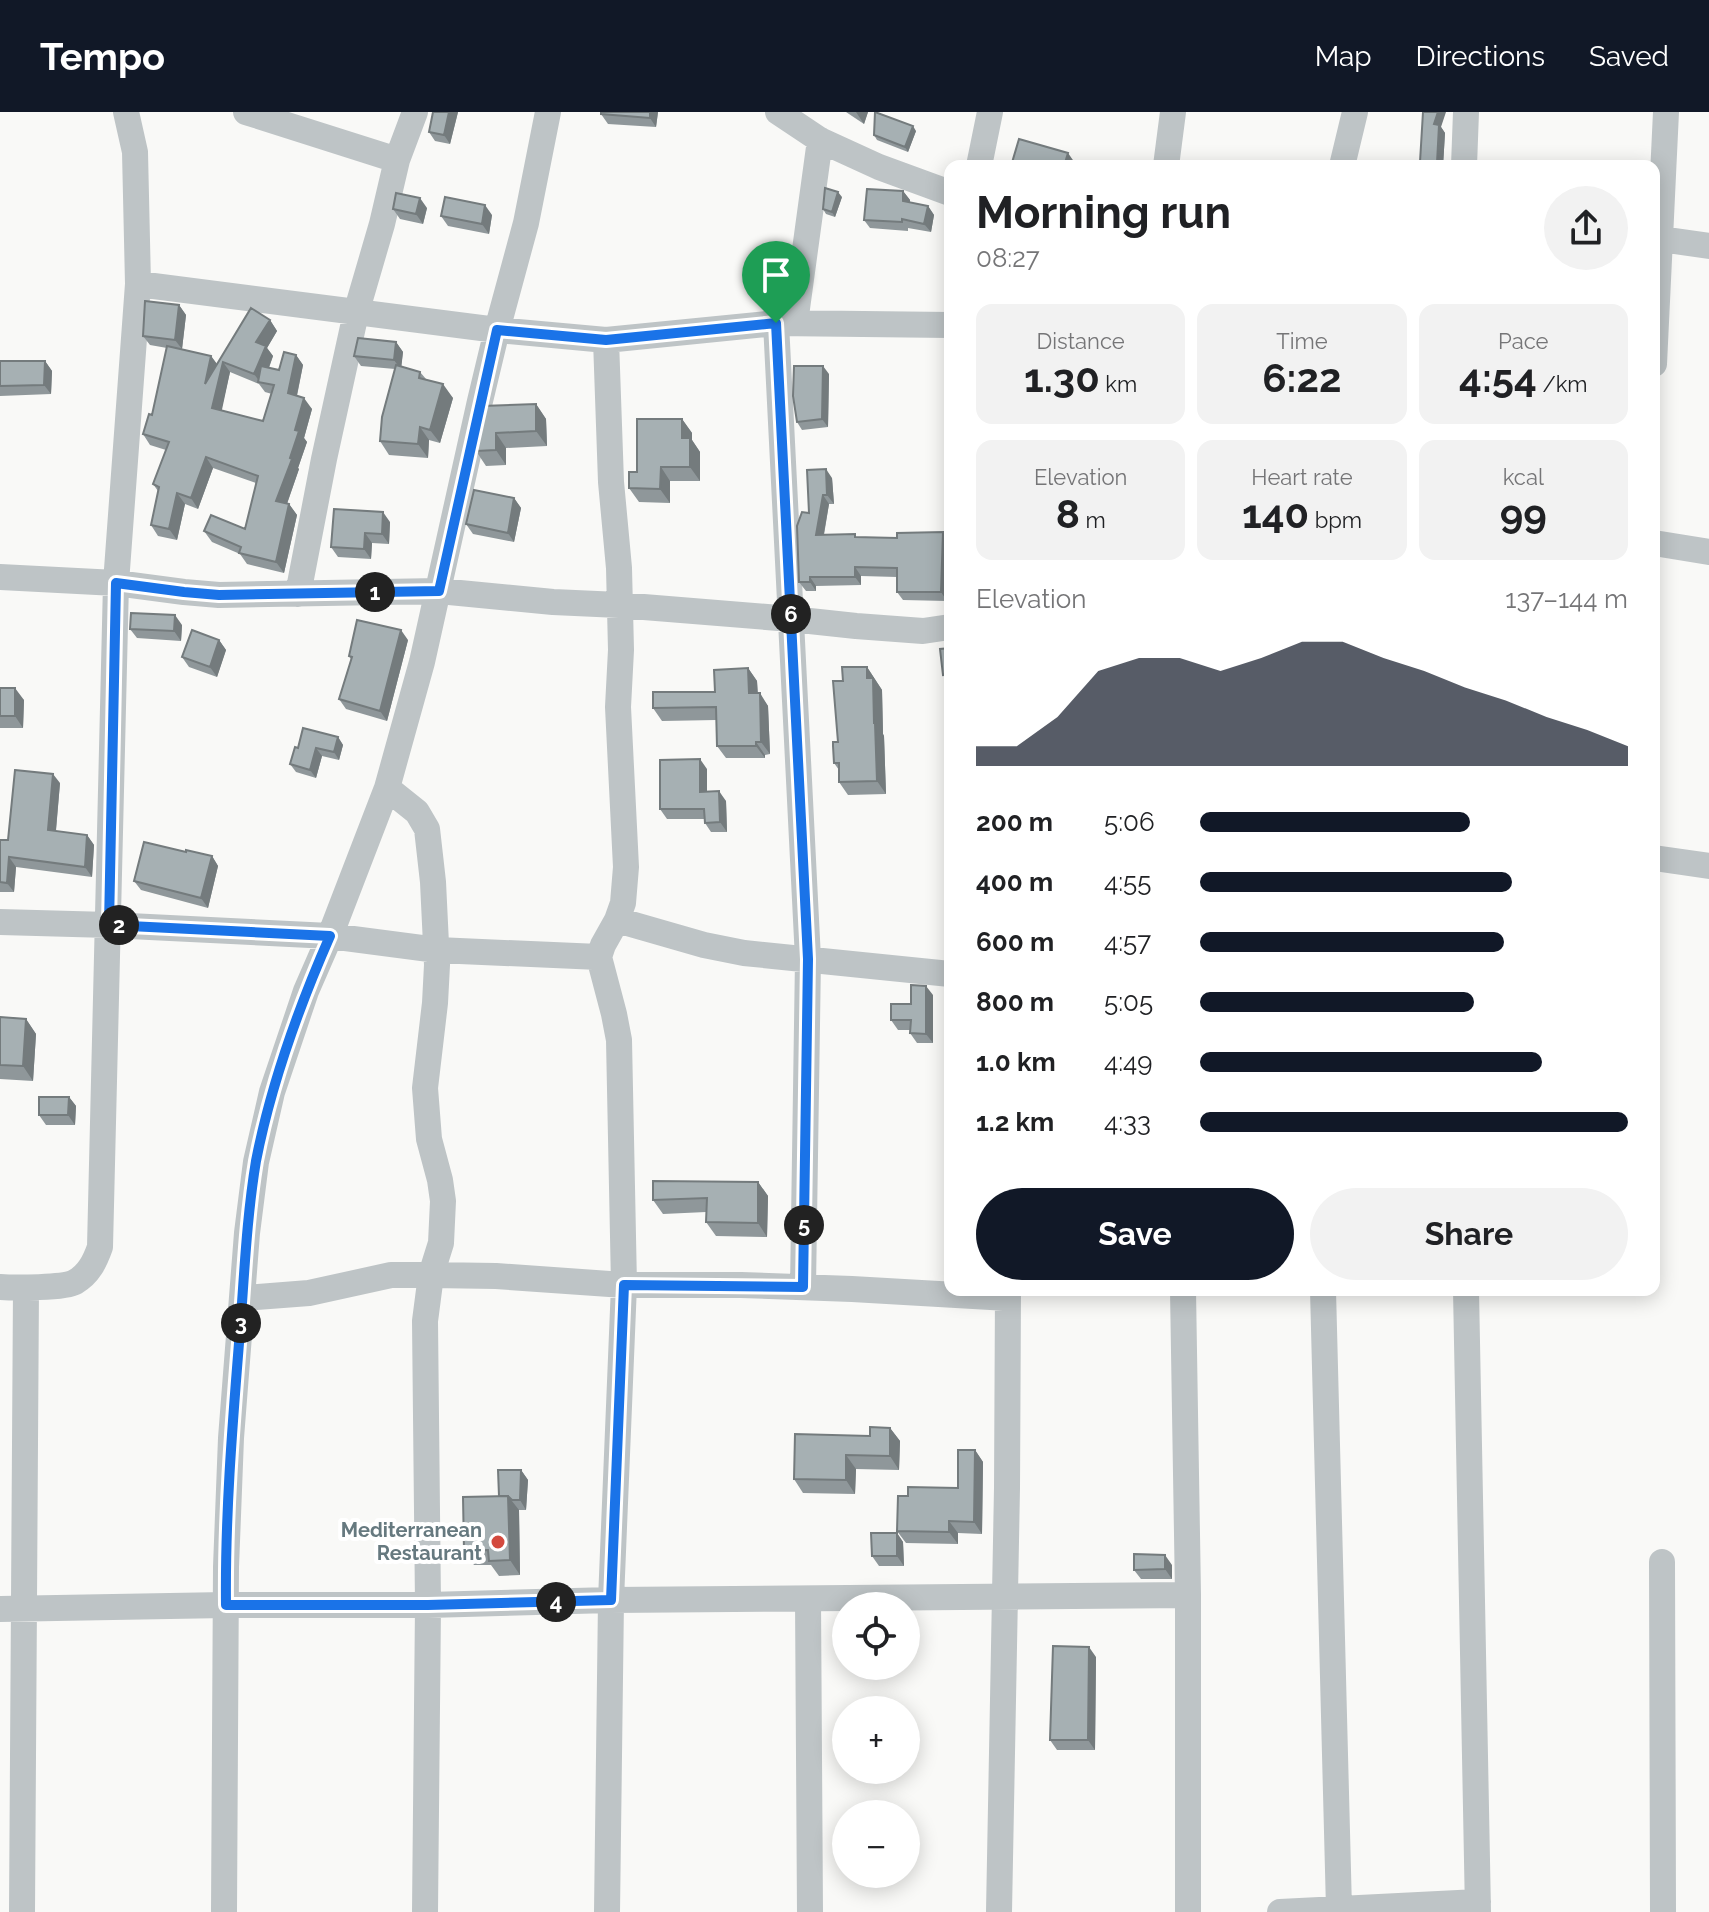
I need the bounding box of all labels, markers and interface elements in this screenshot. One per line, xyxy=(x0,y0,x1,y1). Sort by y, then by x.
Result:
text: Tempo xyxy=(40,34,165,79)
text: Map xyxy=(1315,40,1372,73)
text: Directions xyxy=(1416,40,1545,73)
text: Saved xyxy=(1589,40,1669,73)
button: share xyxy=(1544,186,1628,270)
text: Morning run xyxy=(976,187,1231,238)
pin xyxy=(742,241,810,323)
text: 08:27 xyxy=(976,243,1040,273)
icon: arrive xyxy=(754,253,798,297)
text: Distance xyxy=(1037,328,1125,354)
text: Time xyxy=(1276,328,1328,354)
text: Pace xyxy=(1498,328,1549,354)
text: 1.30 xyxy=(1024,354,1100,401)
text: 6:22 xyxy=(1262,354,1342,401)
text: 4:54 xyxy=(1459,354,1537,401)
text: km xyxy=(1100,371,1137,397)
text: /km xyxy=(1537,371,1588,397)
text: Elevation xyxy=(1034,464,1127,490)
text: Heart rate xyxy=(1251,464,1353,490)
text: kcal xyxy=(1503,464,1544,490)
text: 8 xyxy=(1056,490,1080,537)
text: 140 xyxy=(1242,490,1309,537)
text: 99 xyxy=(1500,490,1547,537)
text: m xyxy=(1080,507,1106,533)
text: bpm xyxy=(1309,507,1362,533)
pin: 1 xyxy=(355,572,395,612)
text: 1 xyxy=(370,579,380,605)
text: Elevation xyxy=(976,584,1086,614)
text: 137–144 m xyxy=(1505,584,1628,614)
pin: 6 xyxy=(771,594,811,634)
text: 6 xyxy=(784,601,798,627)
text: 200 m xyxy=(976,807,1053,837)
text: 5:06 xyxy=(1104,807,1155,837)
text: 400 m xyxy=(976,867,1053,897)
text: 4:55 xyxy=(1104,867,1151,897)
pin: 2 xyxy=(99,905,139,945)
text: 2 xyxy=(113,912,125,938)
text: 600 m xyxy=(976,927,1054,957)
text: 4:57 xyxy=(1104,927,1151,957)
text: 800 m xyxy=(976,987,1054,1017)
text: 5:05 xyxy=(1104,987,1153,1017)
text: 1.0 km xyxy=(976,1047,1056,1077)
text: 4:49 xyxy=(1104,1047,1153,1077)
text: 1.2 km xyxy=(976,1107,1054,1137)
text: 4:33 xyxy=(1104,1107,1151,1137)
button: Save xyxy=(976,1188,1294,1280)
button: Share xyxy=(1310,1188,1628,1280)
pin: 5 xyxy=(784,1205,824,1245)
text: 5 xyxy=(798,1212,810,1238)
pin: 3 xyxy=(221,1303,261,1343)
text: 3 xyxy=(235,1310,247,1336)
place label: Mediterranean Restaurant xyxy=(341,1518,482,1565)
marker: Mediterranean Restaurant xyxy=(489,1533,507,1551)
pin: 4 xyxy=(536,1582,576,1622)
text: 4 xyxy=(550,1589,562,1615)
map controls xyxy=(832,1592,920,1888)
button: locate xyxy=(832,1592,920,1680)
button: + xyxy=(832,1696,920,1784)
button: − xyxy=(832,1800,920,1888)

